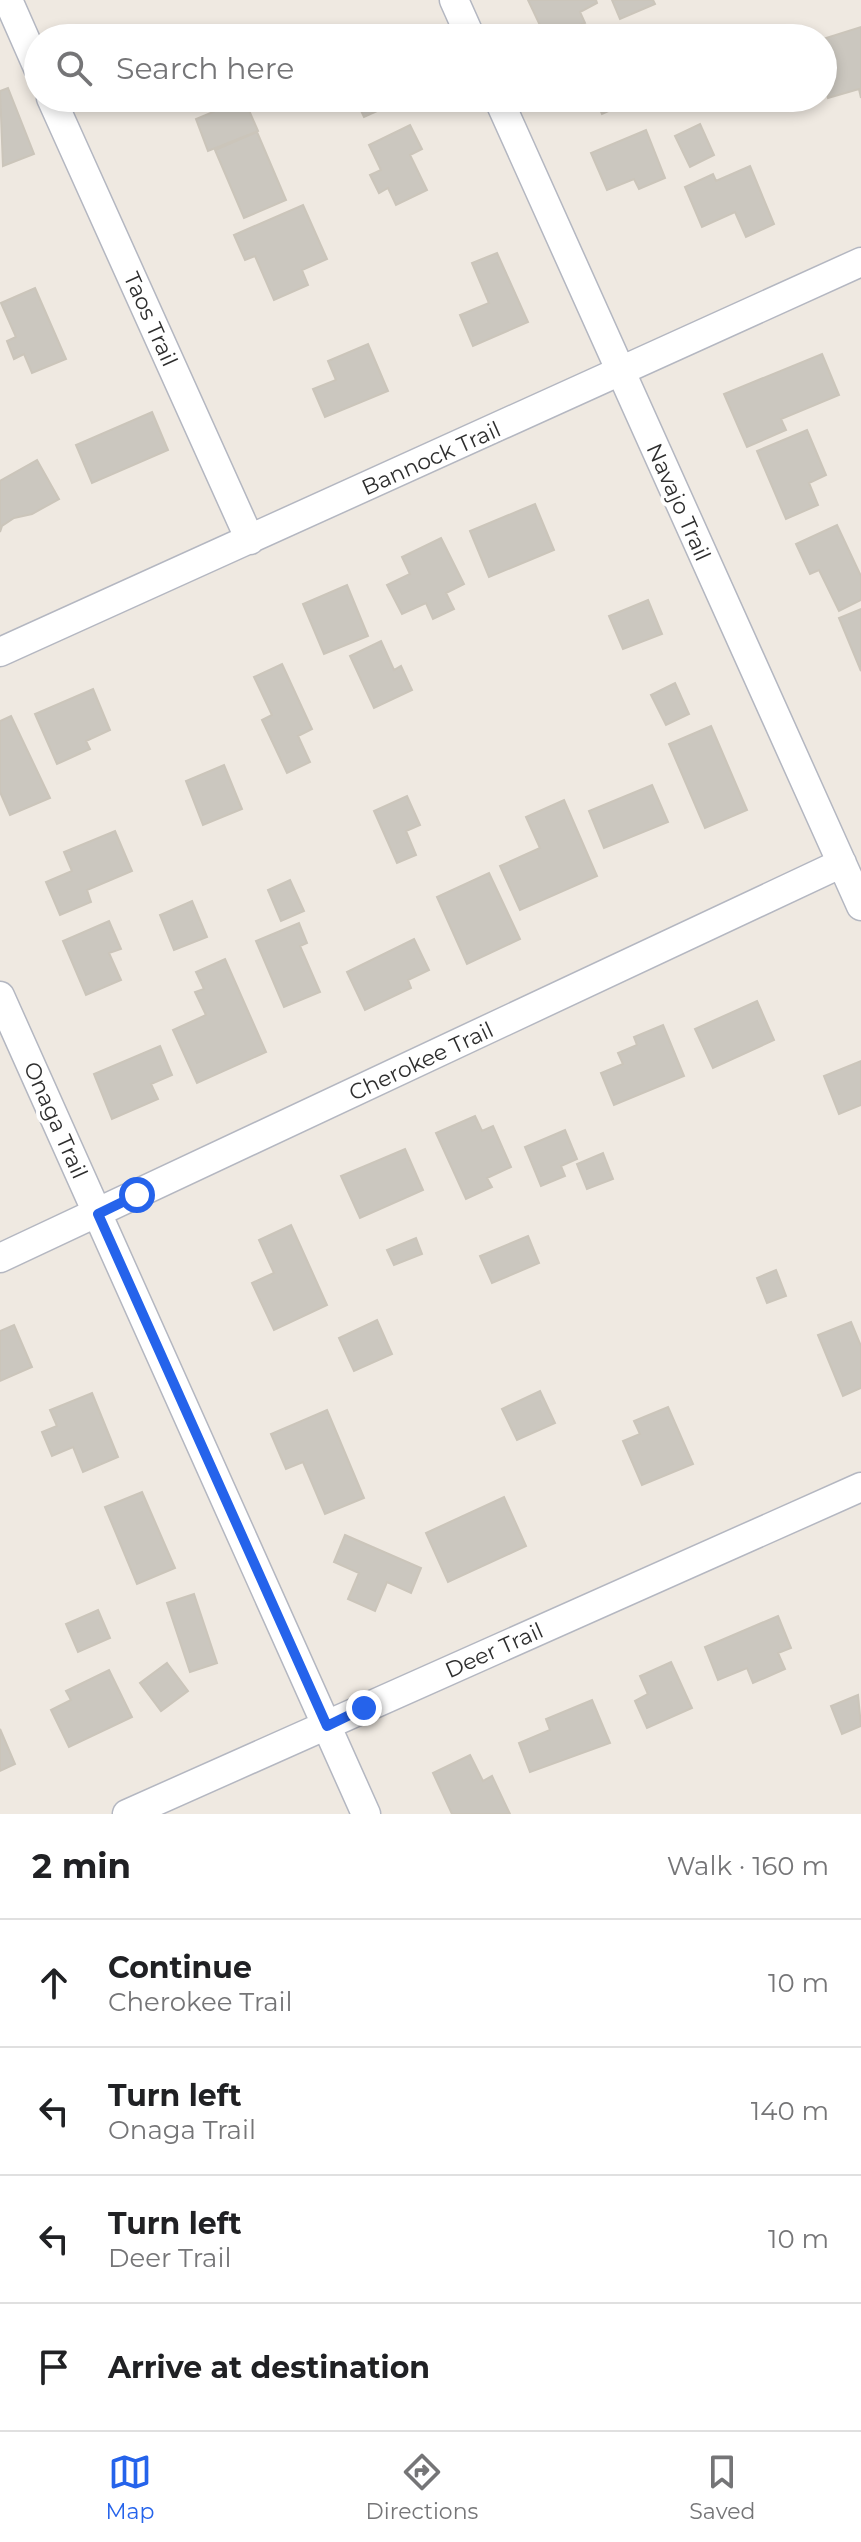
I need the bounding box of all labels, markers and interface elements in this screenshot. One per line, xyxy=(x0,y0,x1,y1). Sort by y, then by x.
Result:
search box xyxy=(24,24,837,112)
icon: search xyxy=(52,46,96,90)
text: Search here xyxy=(116,50,294,87)
street label: Taos Trail xyxy=(118,268,183,371)
street label: Bannock Trail xyxy=(358,416,505,501)
street label: Navajo Trail xyxy=(641,439,716,565)
street label: Cherokee Trail xyxy=(345,1016,498,1107)
street label: Onaga Trail xyxy=(18,1058,93,1183)
route start xyxy=(119,1177,155,1213)
street label: Deer Trail xyxy=(441,1617,547,1684)
route end xyxy=(346,1690,382,1726)
text: 2 min xyxy=(32,1845,131,1887)
text: Walk · 160 m xyxy=(667,1850,829,1882)
text: Continue xyxy=(108,1949,252,1986)
icon: ahead xyxy=(32,1961,76,2005)
text: 10 m xyxy=(768,1967,829,1999)
text: Cherokee Trail xyxy=(108,1986,293,2018)
text: Turn left xyxy=(108,2077,241,2114)
icon: left xyxy=(32,2089,76,2133)
text: 140 m xyxy=(751,2095,829,2127)
text: Onaga Trail xyxy=(108,2114,256,2146)
text: Turn left xyxy=(108,2205,241,2242)
icon: left xyxy=(32,2217,76,2261)
text: 10 m xyxy=(768,2223,829,2255)
text: Deer Trail xyxy=(108,2242,231,2274)
icon: arrive xyxy=(32,2345,76,2389)
text: Arrive at destination xyxy=(108,2349,430,2386)
tab: Map xyxy=(106,2450,154,2525)
tab: Directions xyxy=(366,2450,478,2525)
tab: Saved xyxy=(689,2450,755,2525)

